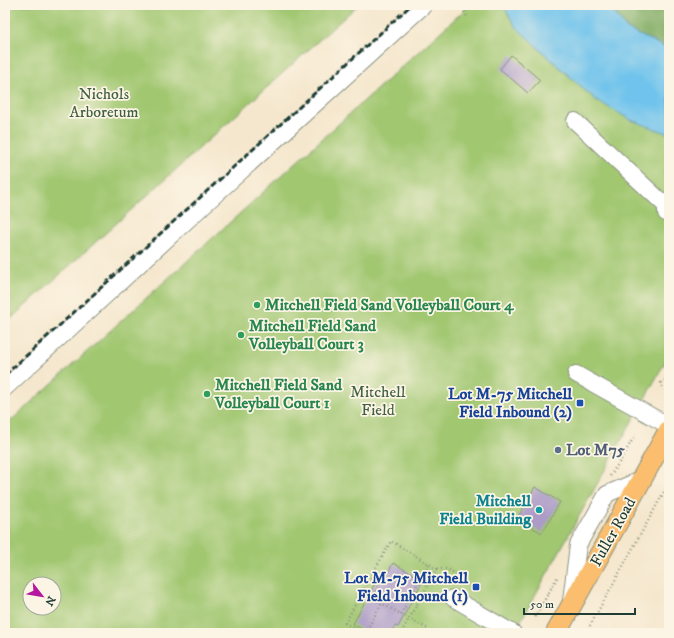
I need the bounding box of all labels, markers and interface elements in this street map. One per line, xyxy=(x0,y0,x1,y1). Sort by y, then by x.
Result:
park label: Nichols Arboretum xyxy=(70,84,138,122)
place label: Mitchell Field Sand Volleyball Court 4 xyxy=(265,295,514,315)
marker: Mitchell Field Sand Volleyball Court 4 xyxy=(252,300,262,310)
place label: Mitchell Field Sand Volleyball Court 3 xyxy=(248,316,377,354)
marker: Mitchell Field Sand Volleyball Court 3 xyxy=(236,330,246,340)
place label: Mitchell Field Sand Volleyball Court 1 xyxy=(214,375,343,413)
park label: Mitchell Field xyxy=(350,382,406,420)
place label: Lot M-75 Mitchell Field Inbound (2) xyxy=(448,384,573,422)
marker: Mitchell Field Sand Volleyball Court 1 xyxy=(202,389,212,399)
marker: Lot M-75 Mitchell Field Inbound (2) xyxy=(575,398,585,408)
place label: Lot M75 xyxy=(566,440,625,460)
marker: Lot M75 xyxy=(553,445,563,455)
place label: Mitchell Field Building xyxy=(439,491,532,529)
street label: Fuller Road xyxy=(586,494,640,570)
marker: Mitchell Field Building xyxy=(534,505,544,515)
place label: Lot M-75 Mitchell Field Inbound (1) xyxy=(344,568,469,606)
north arrow xyxy=(22,576,62,616)
marker: Lot M-75 Mitchell Field Inbound (1) xyxy=(471,582,481,592)
scale bar xyxy=(524,590,635,616)
text: N xyxy=(41,593,58,608)
text: 50 m xyxy=(530,597,554,612)

